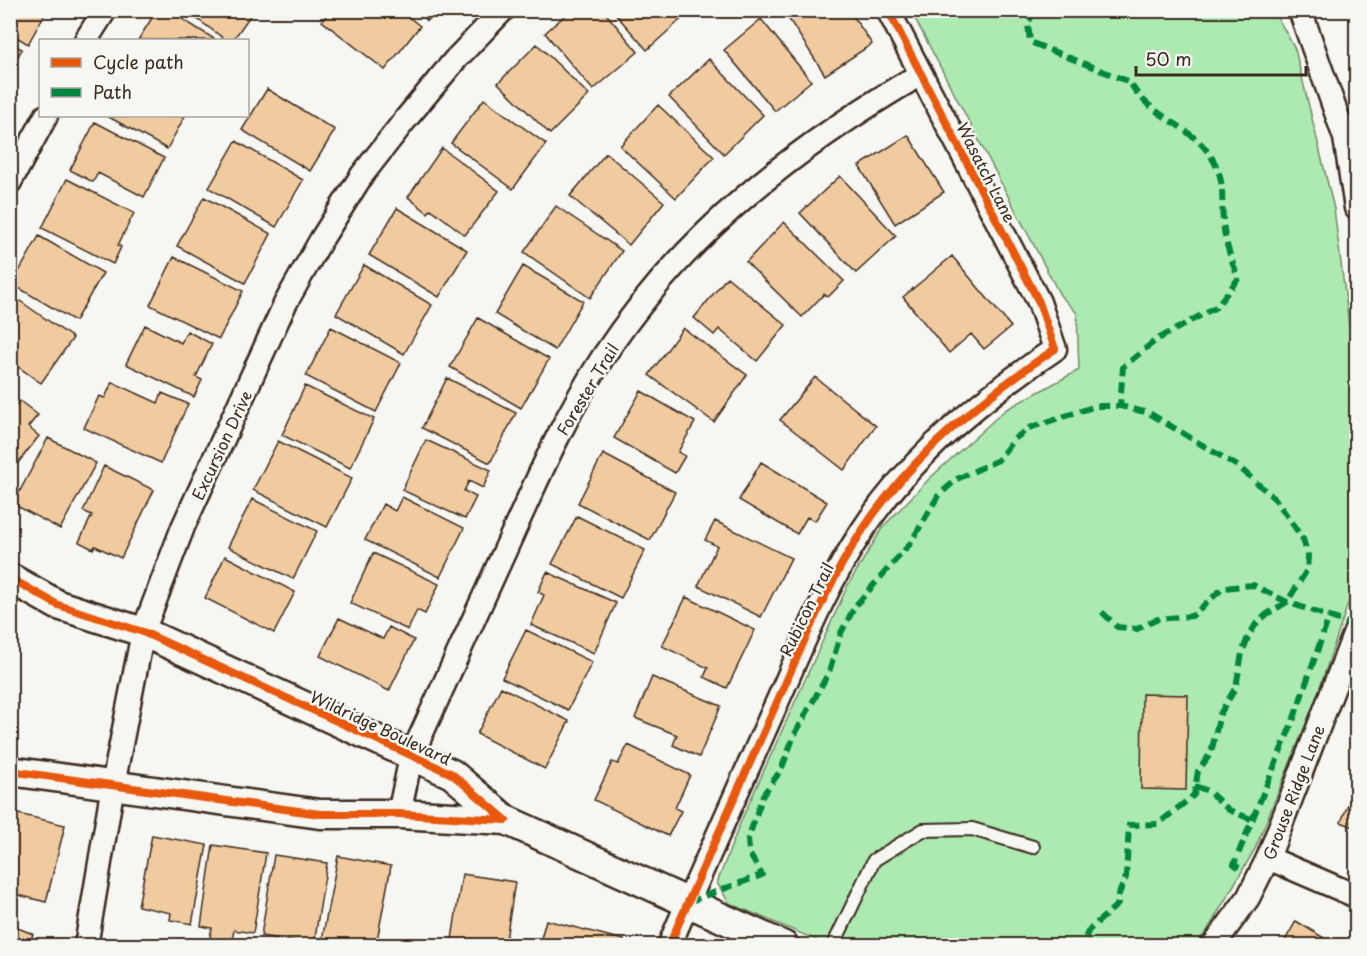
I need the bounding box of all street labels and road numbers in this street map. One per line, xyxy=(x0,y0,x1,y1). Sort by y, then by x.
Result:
street label: Wasatch Lane xyxy=(951,118,1023,226)
street label: Forester Trail xyxy=(550,338,624,440)
street label: Excursion Drive xyxy=(185,386,257,504)
street label: Rubicon Trail xyxy=(773,558,839,660)
street label: Wildridge Boulevard xyxy=(307,684,456,770)
street label: Grouse Ridge Lane xyxy=(1256,721,1330,863)

